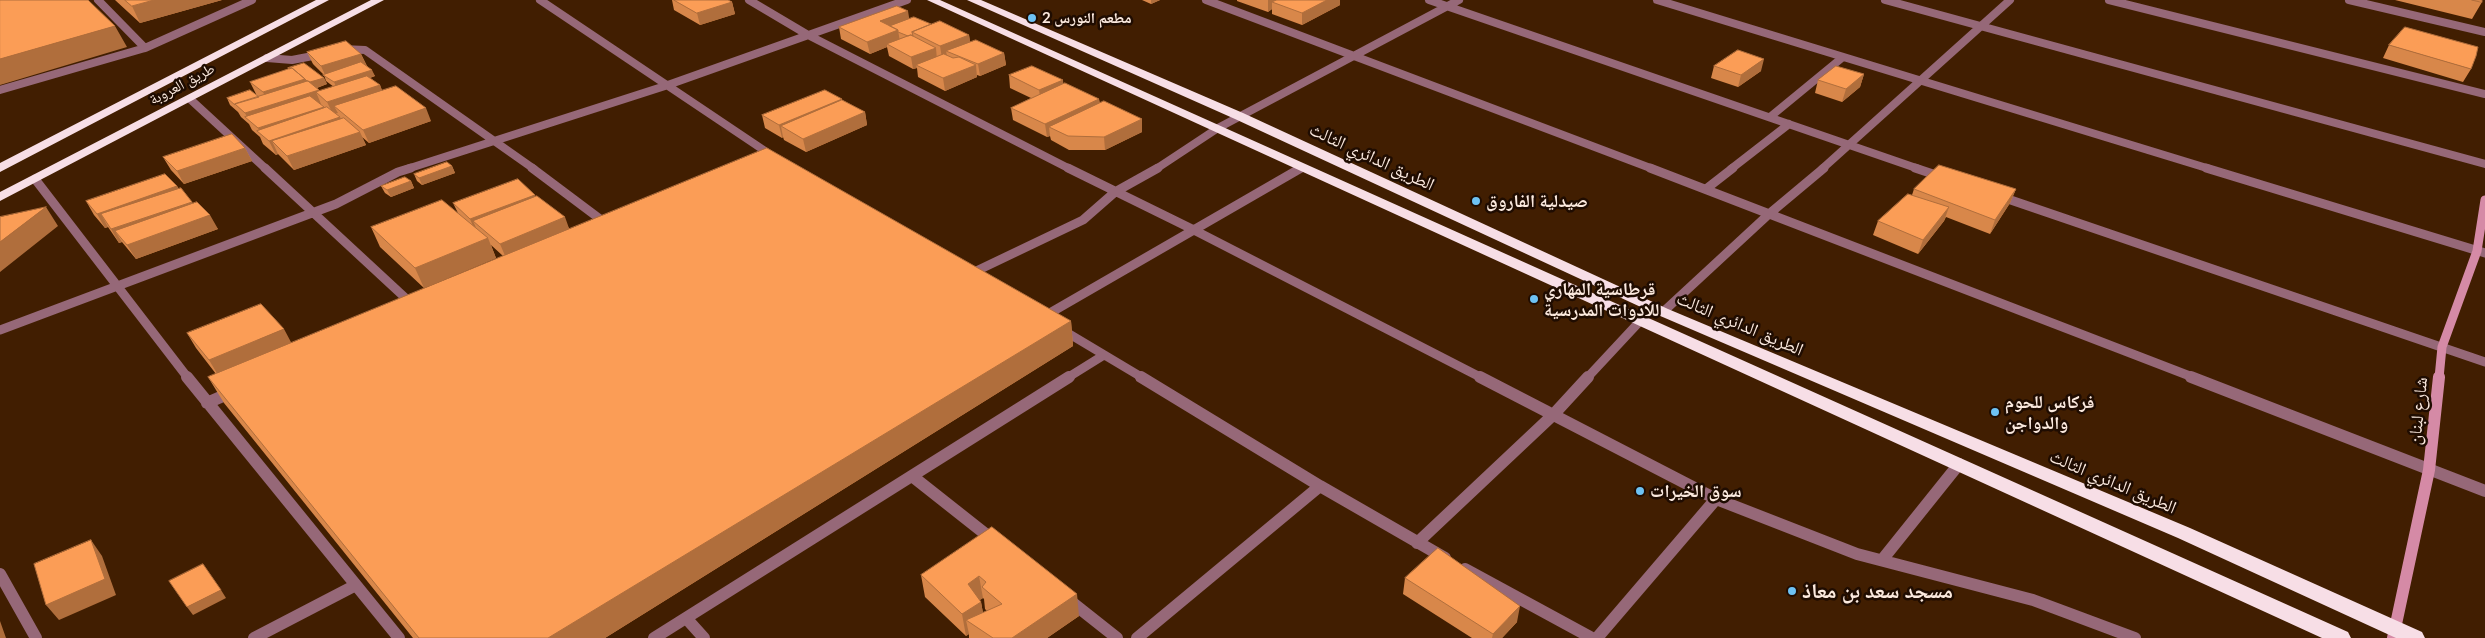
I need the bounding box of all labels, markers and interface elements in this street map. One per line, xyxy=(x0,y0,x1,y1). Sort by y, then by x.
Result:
place label: مطعم النورس 2 xyxy=(1042,9,1132,27)
marker: مطعم النورس 2 xyxy=(1026,12,1038,24)
street label: طريق العروبة xyxy=(146,59,218,109)
street label: الطريق الدائري الثالث xyxy=(1306,119,1438,195)
place label: صيدلية الفاروق xyxy=(1486,190,1588,212)
marker: صيدلية الفاروق xyxy=(1470,195,1482,207)
place label: قرطاسية المهاري للادوات المدرسية xyxy=(1544,278,1659,320)
street label: الطريق الدائري الثالث xyxy=(1673,288,1807,360)
marker: قرطاسية المهاري للادوات المدرسية xyxy=(1528,293,1540,305)
street label: شارع لبنان xyxy=(2404,376,2432,446)
place label: فركاس للحوم والدواجن xyxy=(2005,391,2094,434)
marker: فركاس للحوم والدواجن xyxy=(1989,406,2001,418)
street label: الطريق الدائري الثالث xyxy=(2046,446,2180,518)
place label: سوق الخيرات xyxy=(1650,480,1742,502)
marker: سوق الخيرات xyxy=(1634,485,1646,497)
place label: مسجد سعد بن معاذ xyxy=(1802,578,1953,604)
marker: مسجد سعد بن معاذ xyxy=(1786,585,1798,597)

